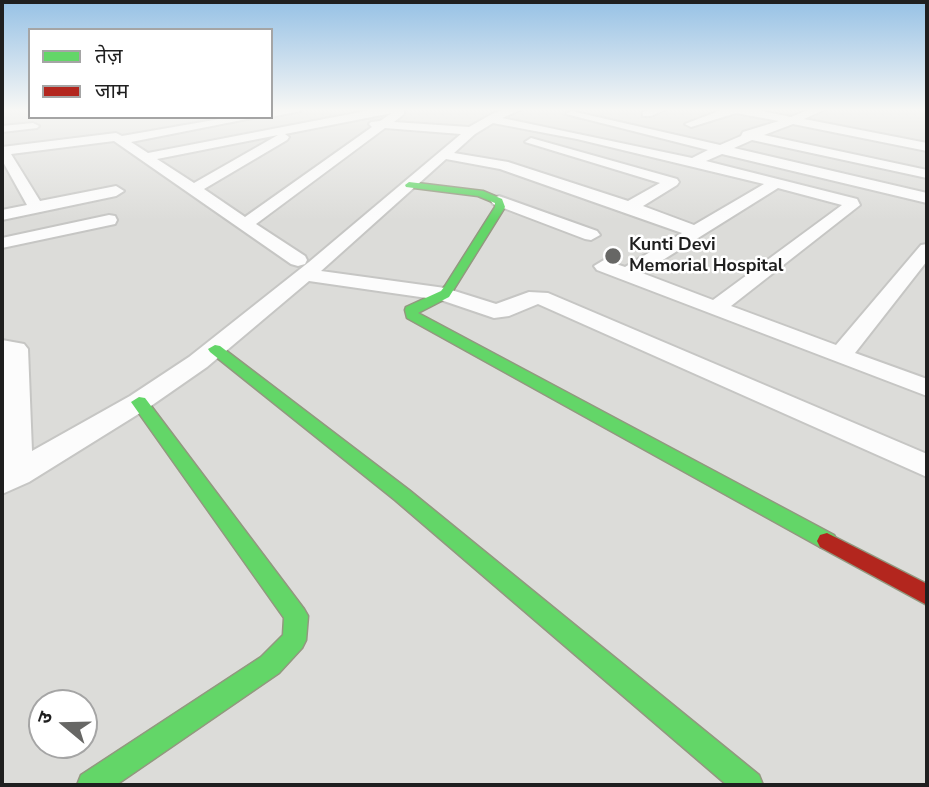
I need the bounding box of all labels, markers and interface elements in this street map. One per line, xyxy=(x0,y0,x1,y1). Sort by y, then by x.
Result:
legend xyxy=(28,28,273,119)
text: तेज़ xyxy=(95,42,123,70)
text: जाम xyxy=(95,77,129,105)
place label: Kunti Devi Memorial Hospital xyxy=(629,235,784,278)
marker: Kunti Devi Memorial Hospital xyxy=(603,246,623,266)
north arrow xyxy=(28,689,98,759)
text: उ xyxy=(31,708,59,727)

